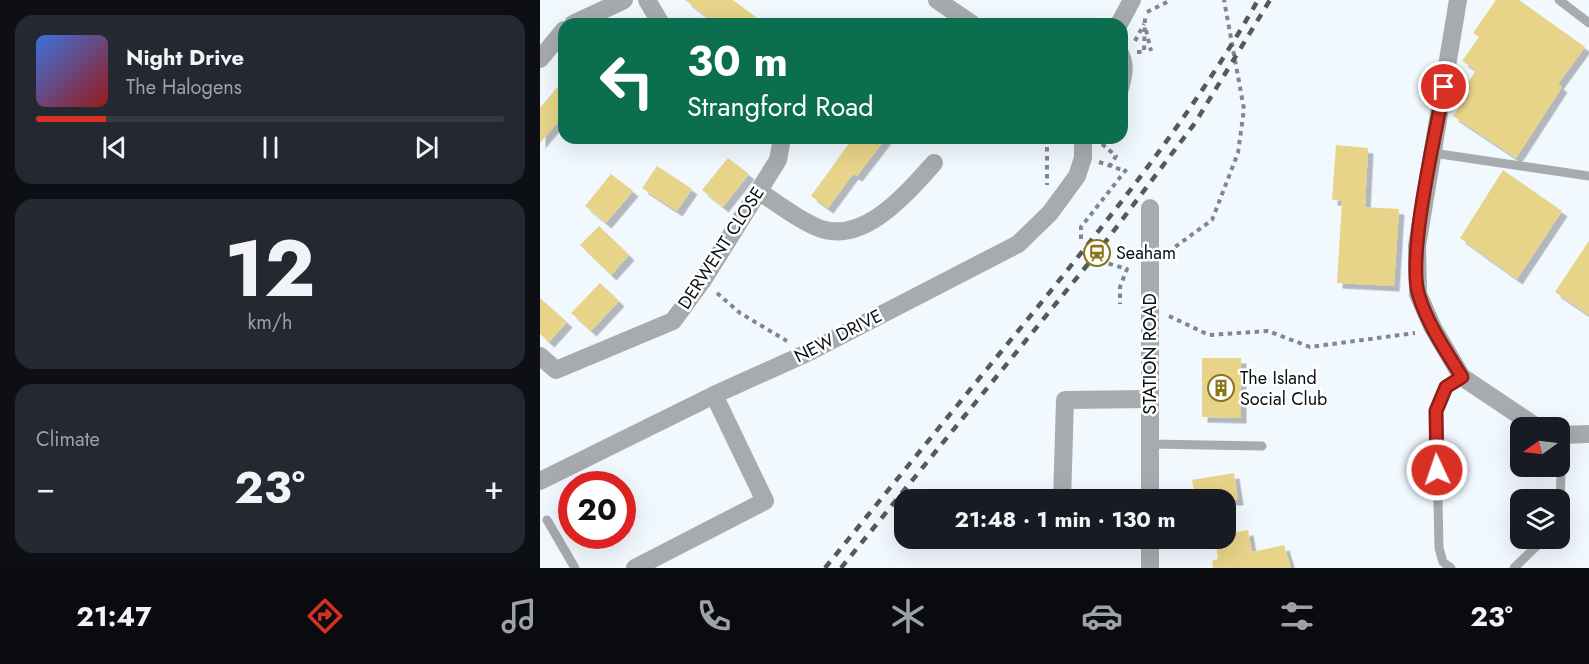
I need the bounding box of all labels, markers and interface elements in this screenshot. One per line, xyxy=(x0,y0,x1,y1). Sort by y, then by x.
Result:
text: 30 m xyxy=(687,31,788,92)
text: Night Drive xyxy=(126,41,244,73)
icon: left xyxy=(588,42,666,120)
pin xyxy=(1418,61,1469,112)
icon: arrive xyxy=(1427,70,1460,103)
text: The Halogens xyxy=(126,73,242,102)
text: Strangford Road xyxy=(687,87,874,126)
icon: previous xyxy=(98,131,131,164)
icon: pause xyxy=(254,131,287,164)
icon: next xyxy=(410,131,443,164)
street label: DERWENT CLOSE xyxy=(672,182,770,314)
text: 12 xyxy=(225,213,315,325)
station icon: Seaham xyxy=(1082,238,1112,268)
place label: Seaham xyxy=(1116,240,1176,266)
street label: STATION ROAD xyxy=(1137,293,1163,415)
street label: NEW DRIVE xyxy=(790,303,886,369)
text: km/h xyxy=(247,308,293,337)
place label: The Island Social Club xyxy=(1240,365,1327,412)
building icon: The Island Social Club xyxy=(1206,373,1236,403)
north arrow xyxy=(1510,417,1570,477)
map controls xyxy=(1510,417,1570,549)
text: Climate xyxy=(36,425,100,454)
position arrow xyxy=(1405,438,1469,502)
text: 23° xyxy=(234,455,305,520)
text: − xyxy=(36,464,55,511)
text: + xyxy=(484,464,504,511)
speed limit sign: 20 xyxy=(558,471,636,549)
button: layers xyxy=(1510,489,1570,549)
text: 21:48 · 1 min · 130 m xyxy=(954,503,1176,535)
icon: directions xyxy=(304,595,346,637)
icon: music xyxy=(498,595,540,637)
icon: phone xyxy=(693,595,735,637)
icon: climate xyxy=(887,595,929,637)
icon: car xyxy=(1081,595,1123,637)
icon: filters xyxy=(1276,595,1318,637)
text: 21:47 xyxy=(76,597,151,636)
text: 23° xyxy=(1470,597,1513,636)

